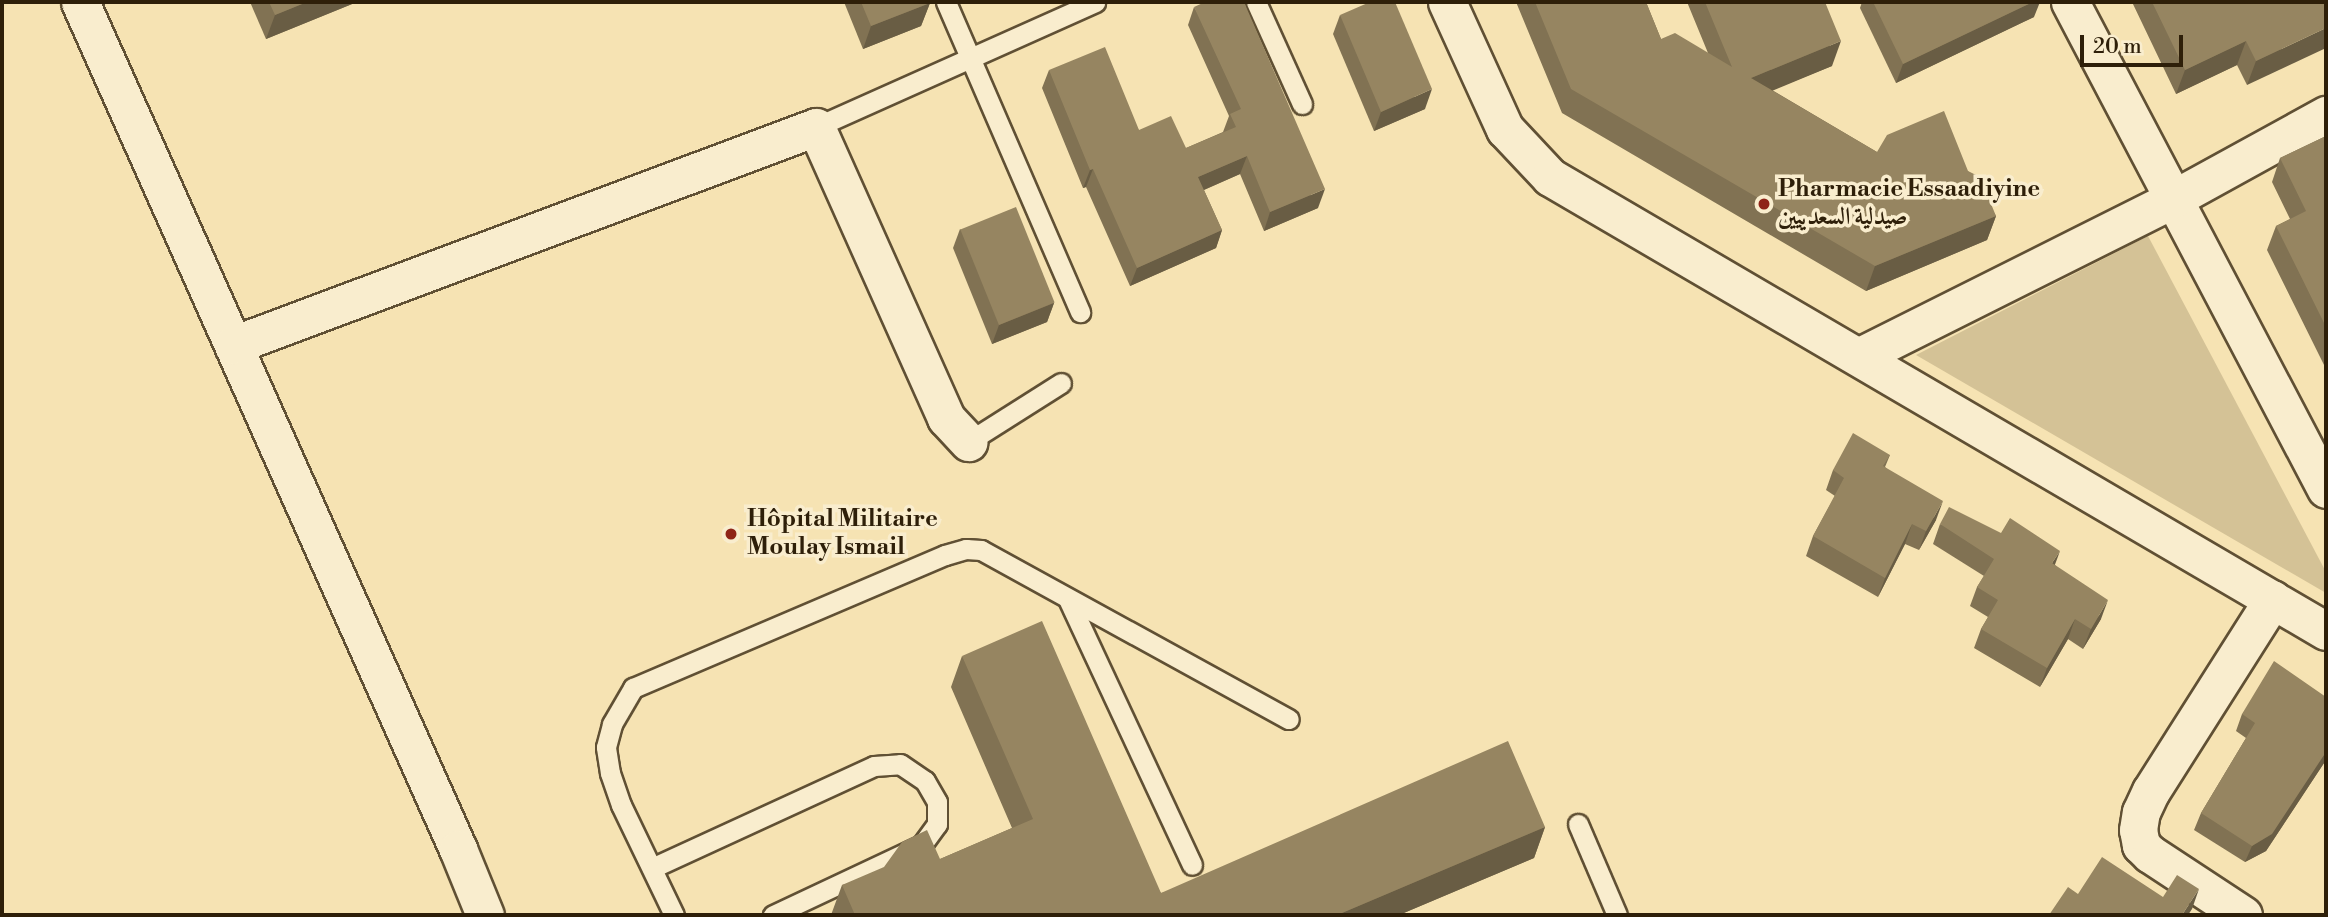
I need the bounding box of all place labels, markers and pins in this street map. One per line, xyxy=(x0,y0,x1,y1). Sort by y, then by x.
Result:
place label: Pharmacie Essaadiyine صيدلية السعدييين xyxy=(1778,176,2040,232)
marker: Pharmacie Essaadiyine صيدلية السعدييين xyxy=(1756,196,1772,212)
place label: Hôpital Militaire Moulay Ismail xyxy=(747,506,938,562)
marker: Hôpital Militaire Moulay Ismail xyxy=(721,524,741,544)

